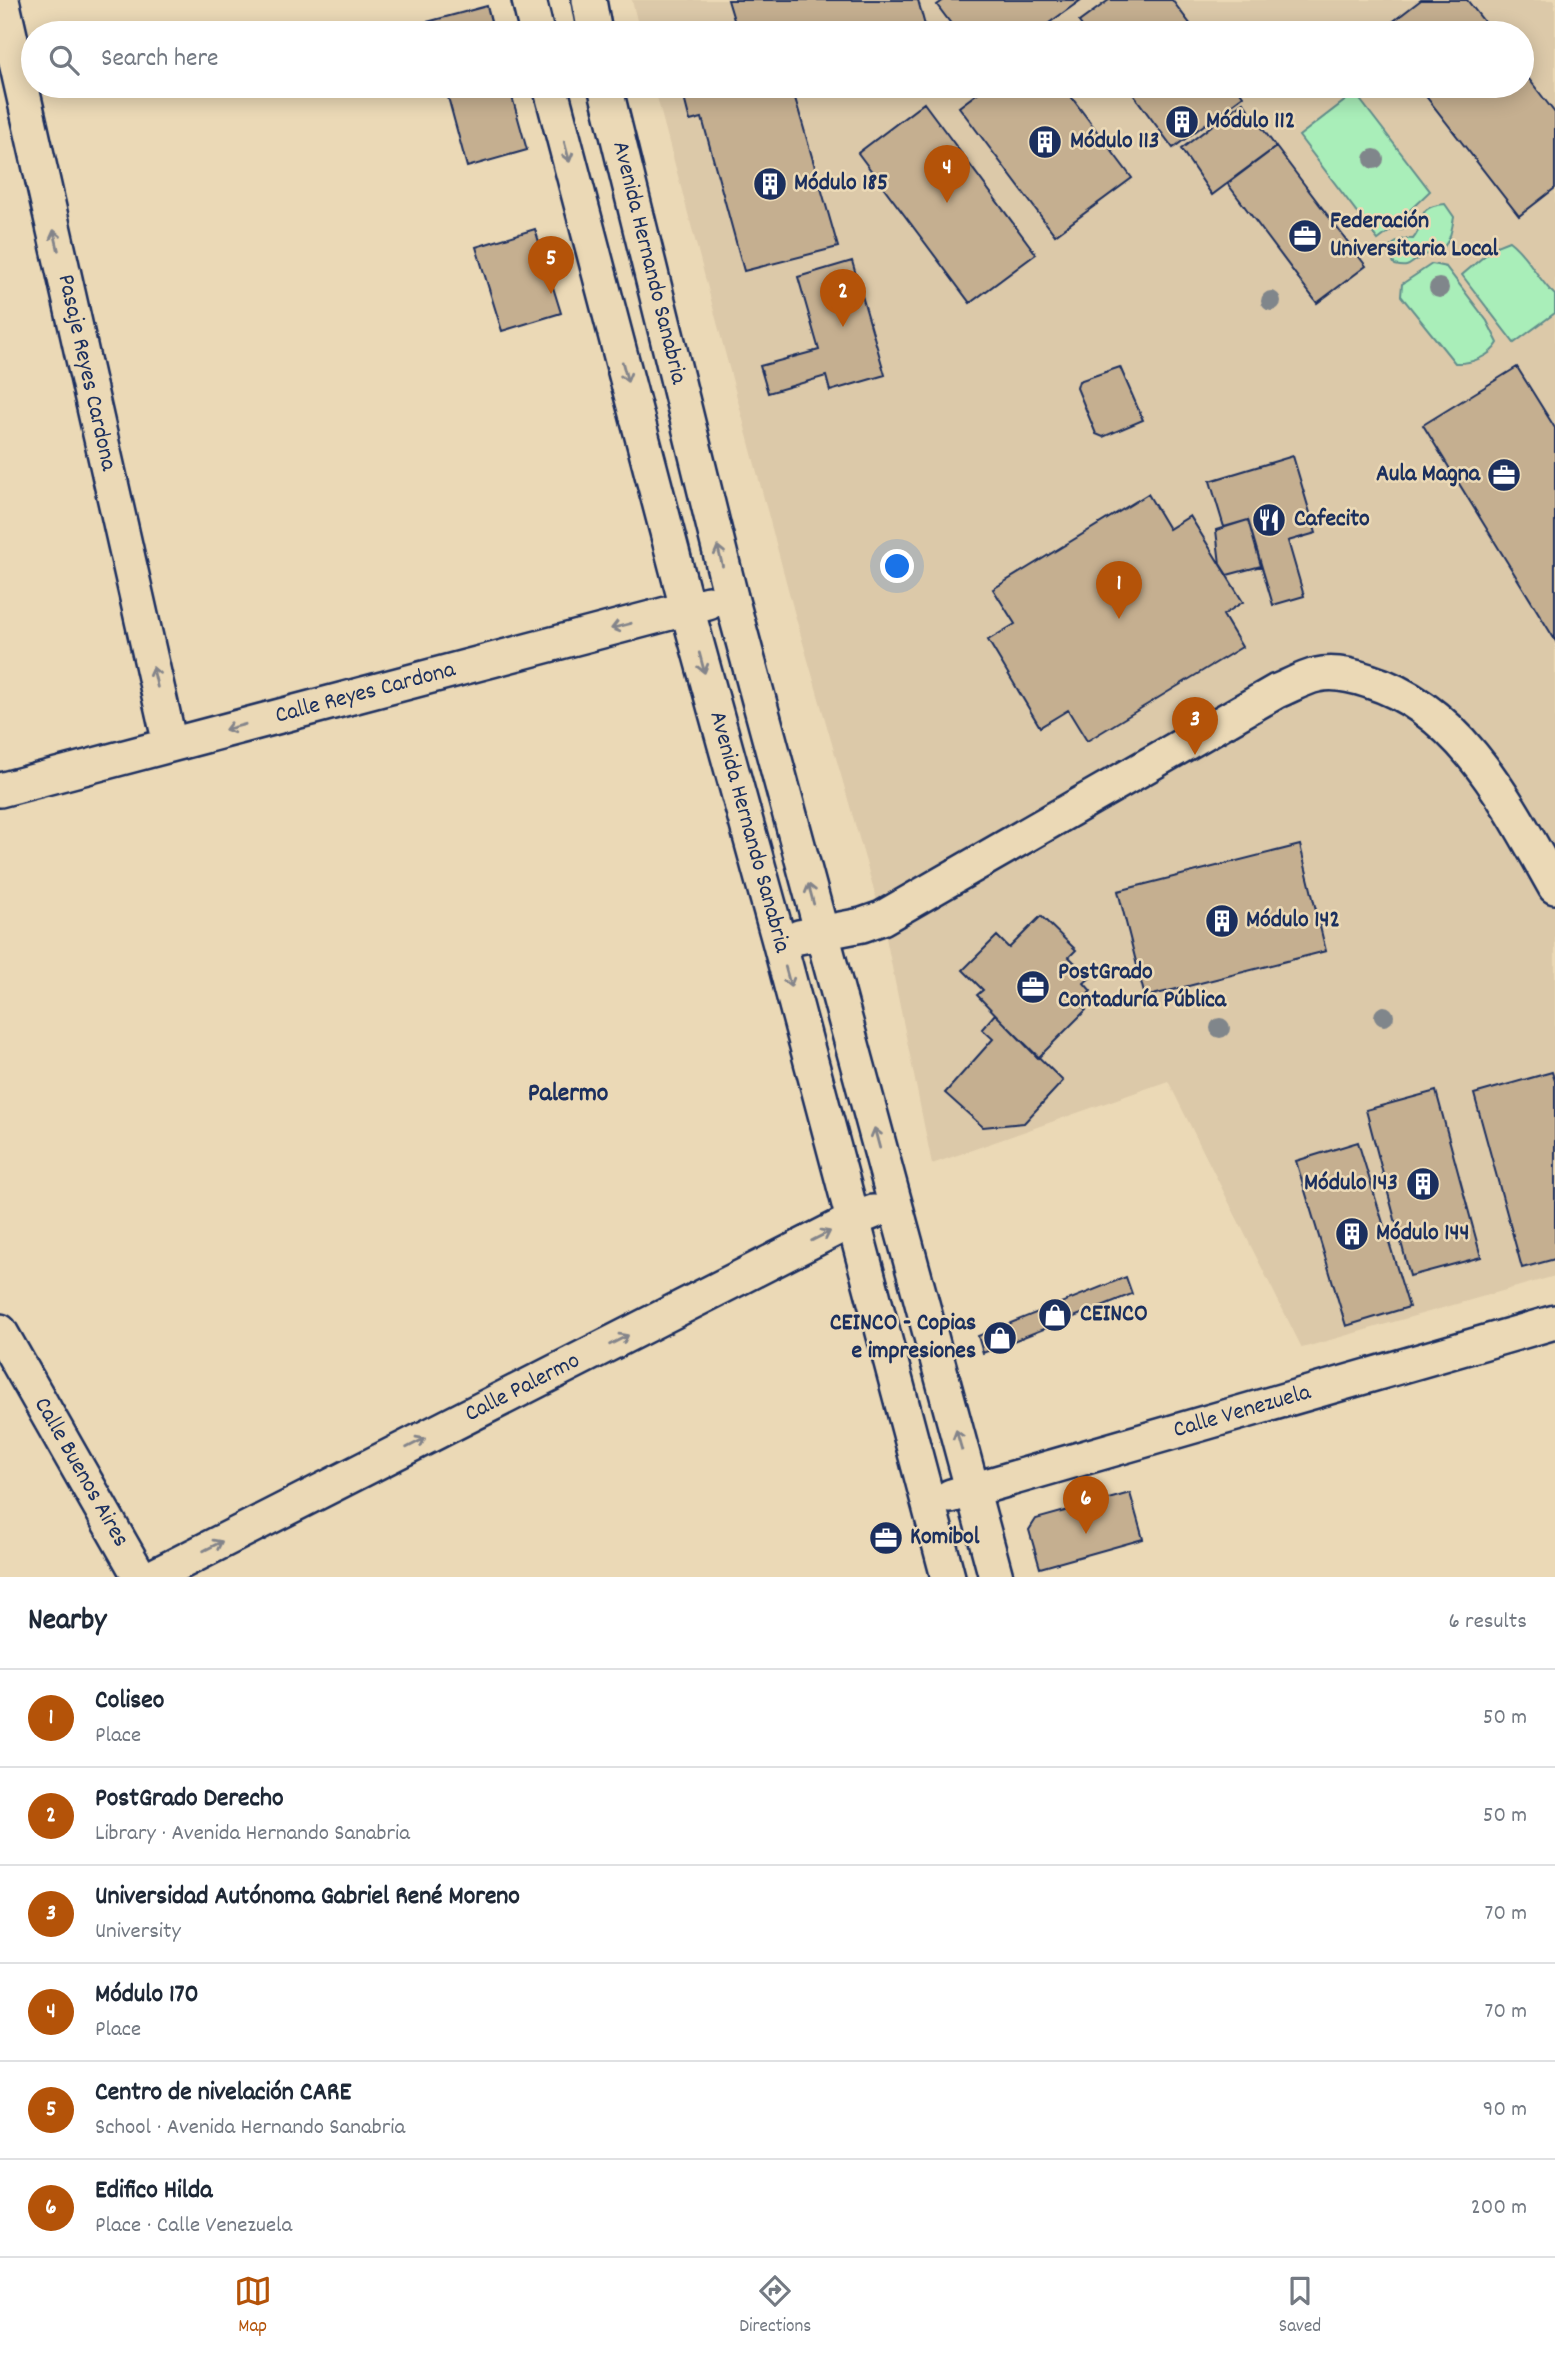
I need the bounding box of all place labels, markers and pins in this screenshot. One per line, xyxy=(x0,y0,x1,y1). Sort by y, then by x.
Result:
building icon: Módulo 112 xyxy=(1163,103,1201,141)
place label: Módulo 112 xyxy=(1206,105,1295,139)
building icon: Módulo 113 xyxy=(1026,123,1064,161)
place label: Módulo 113 xyxy=(1070,125,1159,159)
pin: 4 xyxy=(924,145,970,203)
building icon: Módulo 185 xyxy=(751,165,789,203)
place label: Módulo 185 xyxy=(794,167,888,201)
place label: Federación Universitaria Local xyxy=(1330,205,1499,267)
office icon: Federación Universitaria Local xyxy=(1286,217,1324,255)
pin: 5 xyxy=(528,236,574,294)
pin: 2 xyxy=(820,269,866,327)
office icon: Aula Magna xyxy=(1485,456,1523,494)
place label: Aula Magna xyxy=(1376,458,1481,492)
restaurant icon: Cafecito xyxy=(1250,501,1288,539)
place label: Cafecito xyxy=(1294,503,1370,537)
pin: 1 xyxy=(1096,561,1142,619)
pin: 3 xyxy=(1172,697,1218,755)
building icon: Módulo 142 xyxy=(1203,902,1241,940)
place label: Módulo 142 xyxy=(1246,904,1340,938)
place label: PostGrado Contaduría Pública xyxy=(1058,956,1227,1018)
office icon: PostGrado Contaduría Pública xyxy=(1014,968,1052,1006)
building icon: Módulo 143 xyxy=(1404,1165,1442,1203)
place label: Módulo 143 xyxy=(1304,1167,1398,1201)
building icon: Módulo 144 xyxy=(1333,1215,1371,1253)
place label: Módulo 144 xyxy=(1376,1217,1469,1251)
shop icon: CEINCO xyxy=(1036,1296,1074,1334)
place label: CEINCO xyxy=(1080,1298,1148,1332)
place label: CEINCO - Copias e impresiones xyxy=(830,1307,976,1369)
shop icon: CEINCO - Copias e impresiones xyxy=(981,1319,1019,1357)
pin: 6 xyxy=(1063,1476,1109,1534)
office icon: Komibol xyxy=(867,1519,905,1557)
place label: Komibol xyxy=(910,1521,980,1555)

